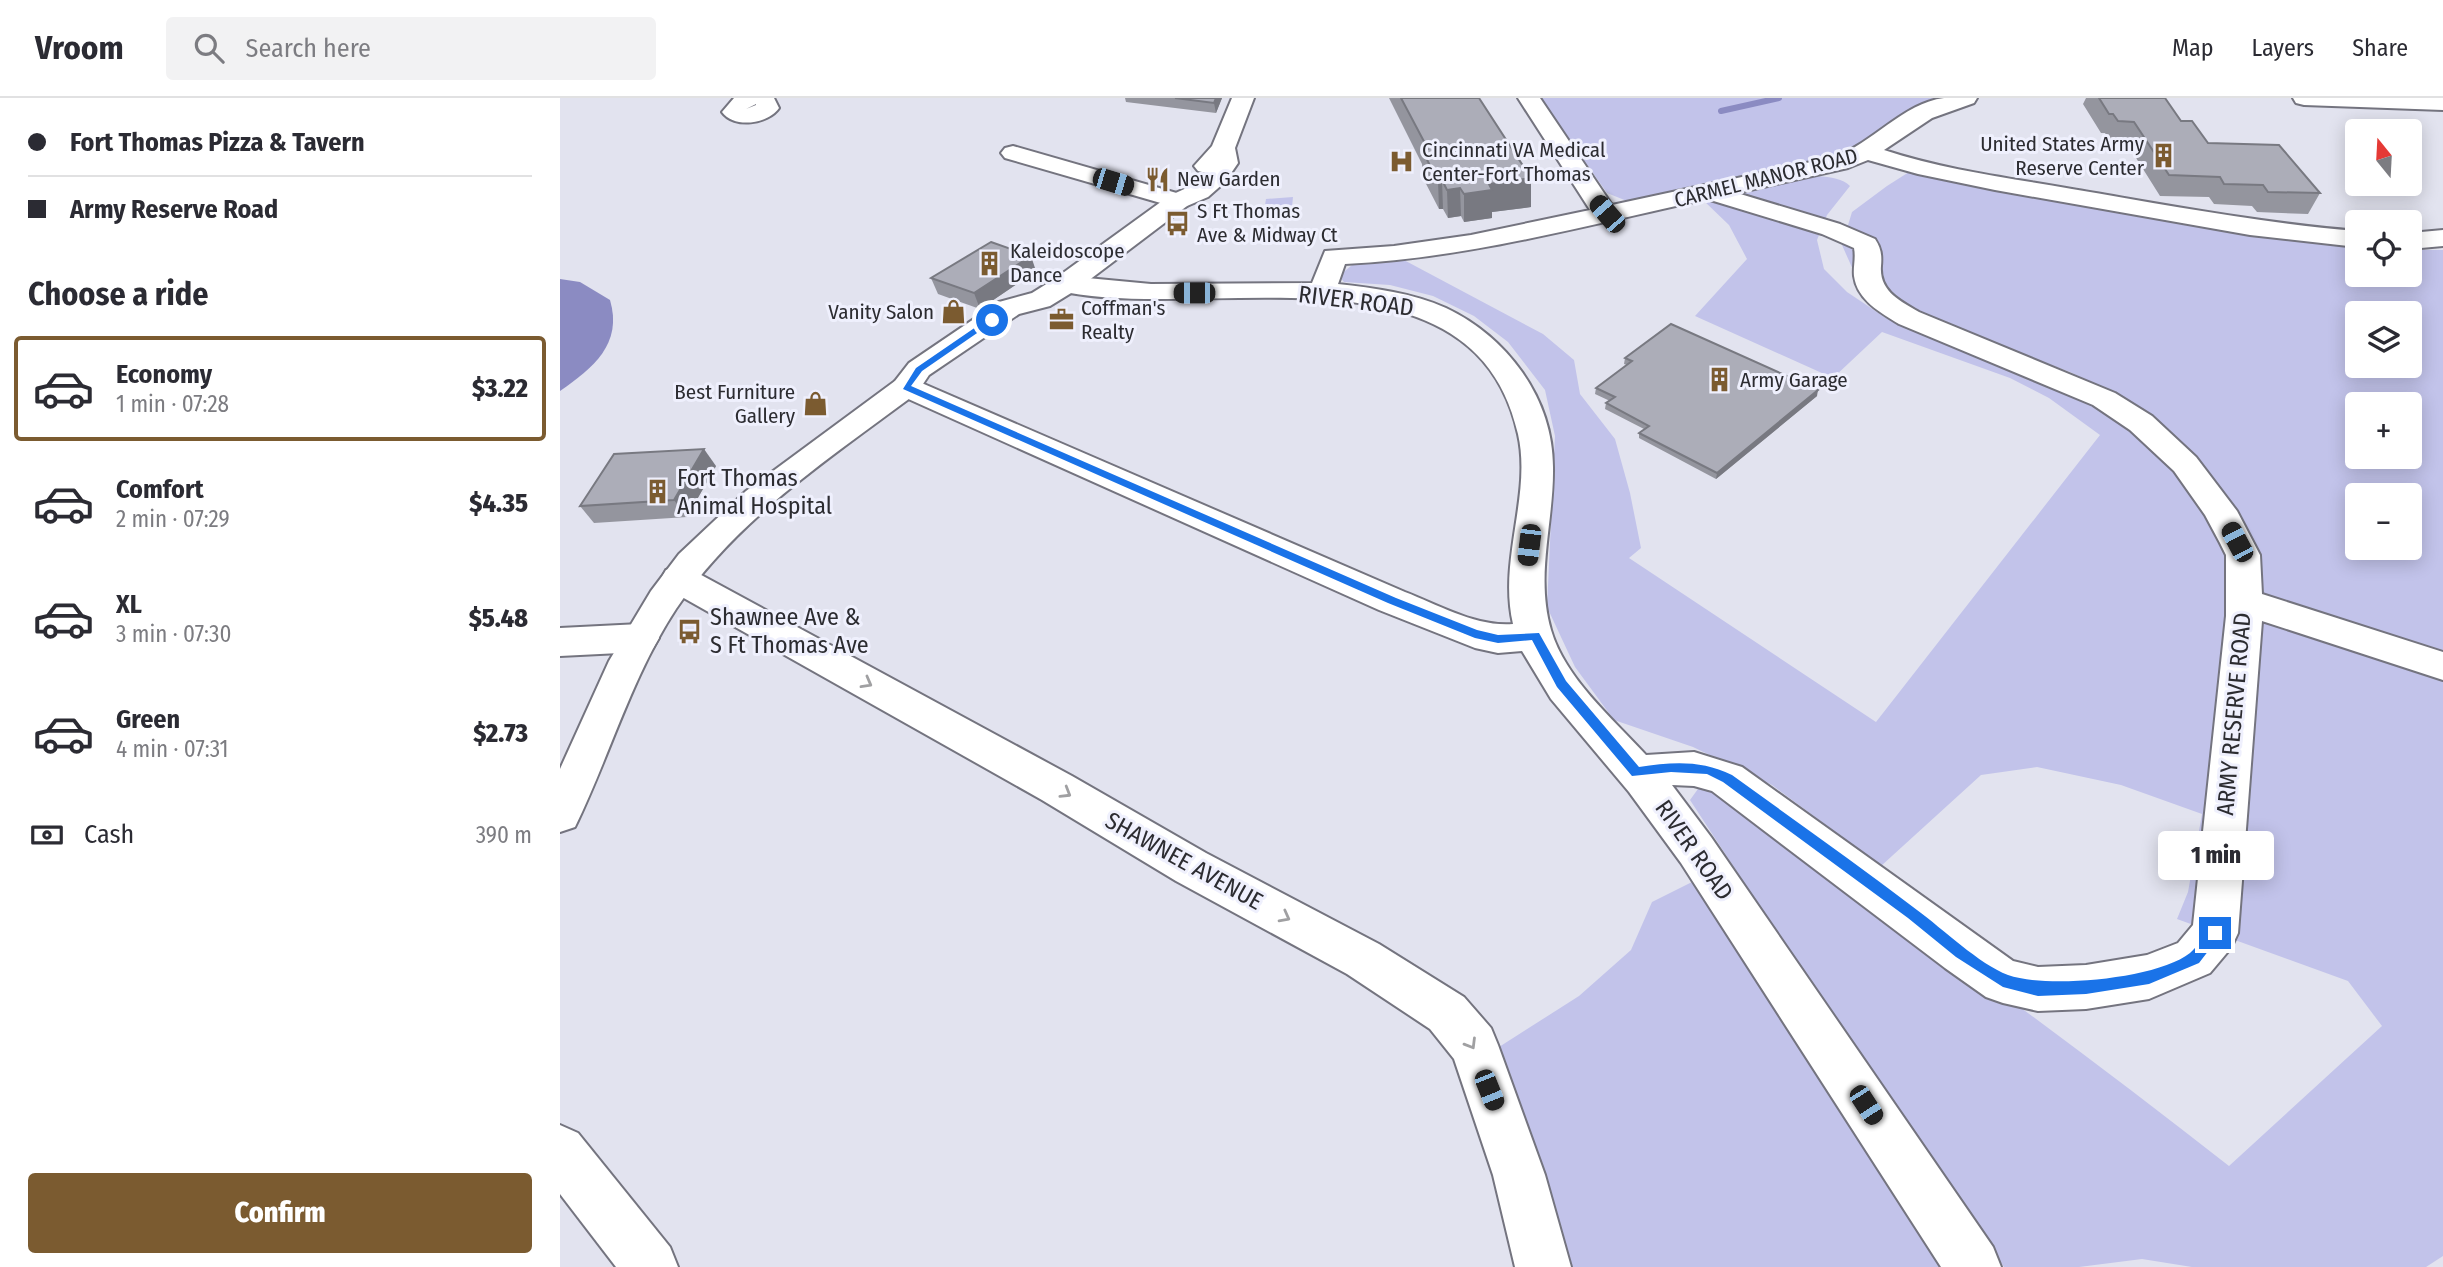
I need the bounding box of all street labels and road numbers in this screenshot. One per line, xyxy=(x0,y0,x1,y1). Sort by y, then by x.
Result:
street label: CARMEL MANOR ROAD xyxy=(1672,143,1860,213)
street label: RIVER ROAD xyxy=(1297,280,1415,322)
street label: ARMY RESERVE ROAD xyxy=(2211,611,2257,817)
street label: RIVER ROAD xyxy=(1649,795,1739,905)
street label: SHAWNEE AVENUE xyxy=(1100,806,1268,916)

